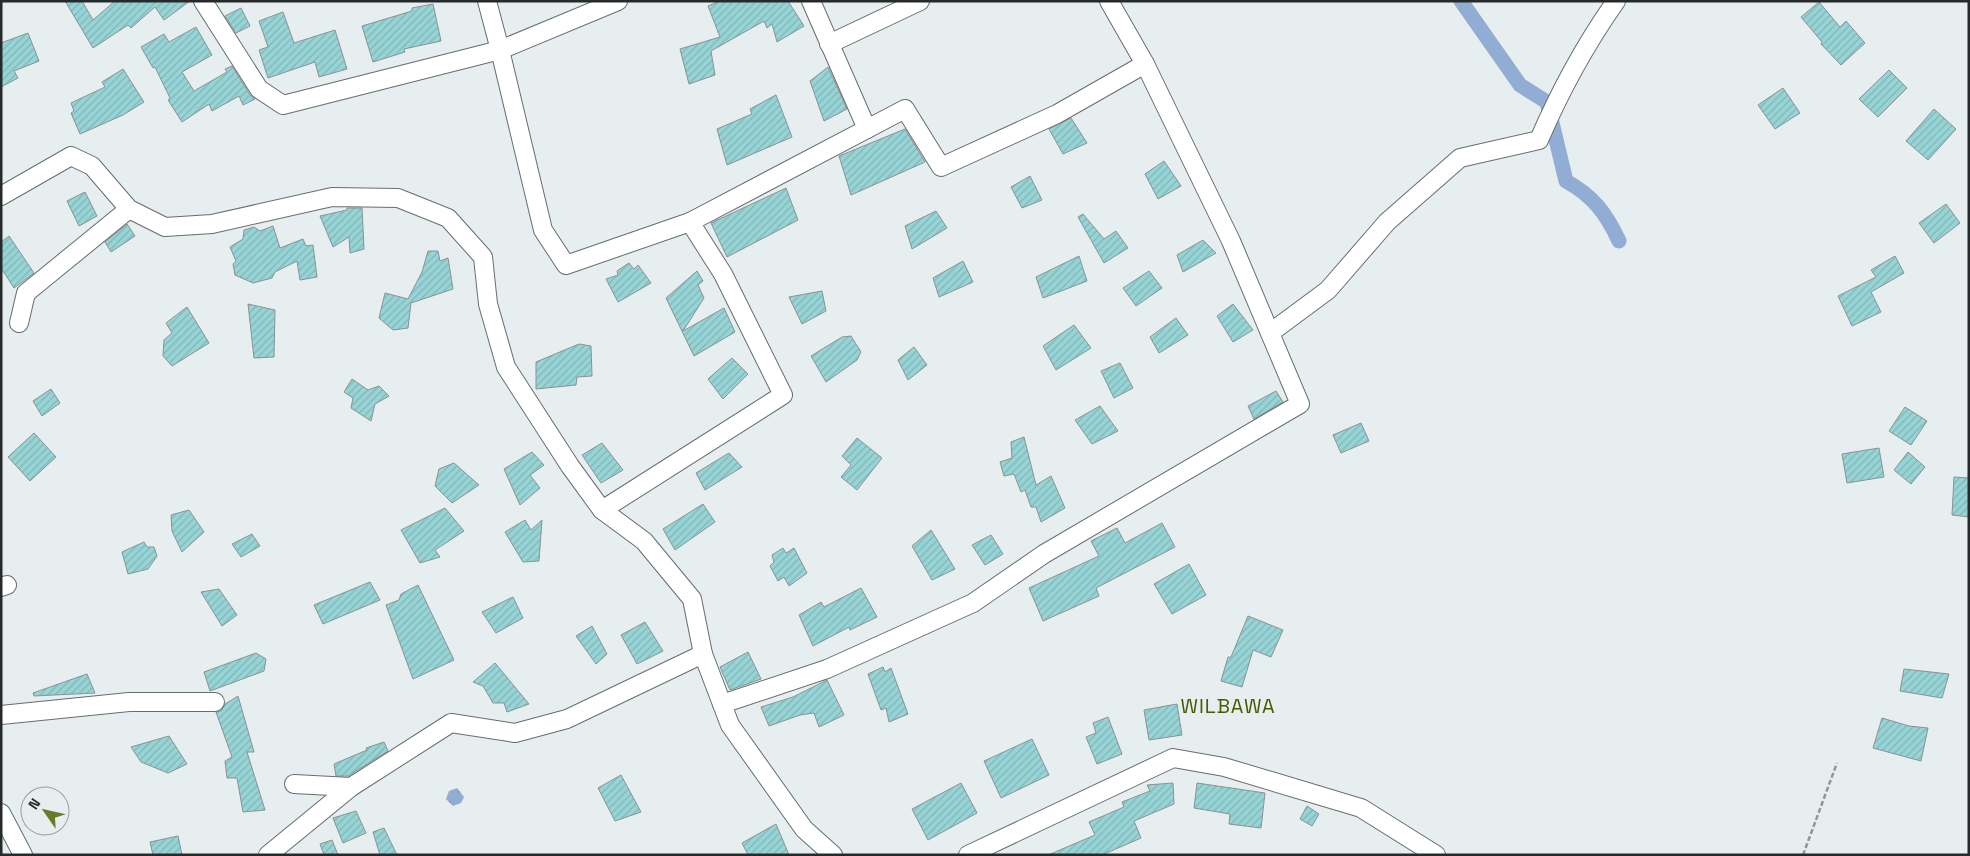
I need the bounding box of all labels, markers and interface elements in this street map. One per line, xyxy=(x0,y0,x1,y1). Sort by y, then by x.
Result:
district label: WILBAWA xyxy=(1180,693,1276,719)
north arrow xyxy=(20,786,70,836)
text: N xyxy=(24,795,44,813)

